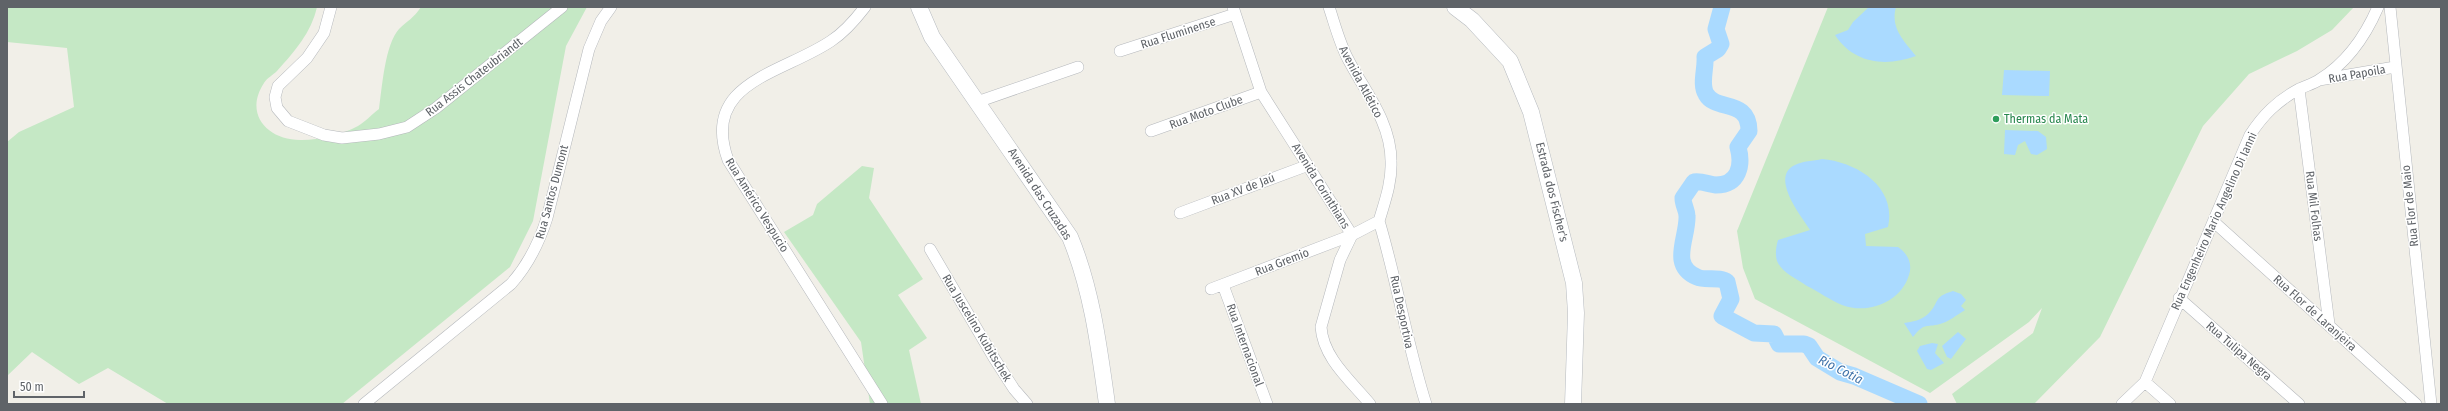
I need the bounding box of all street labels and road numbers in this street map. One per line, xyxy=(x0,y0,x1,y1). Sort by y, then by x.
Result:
street label: Rua Fluminense xyxy=(1139,14,1217,52)
street label: Rua Assis Chateubriandt xyxy=(423,35,525,119)
street label: Avenida Atlético xyxy=(1336,44,1386,120)
street label: Rua Papoila xyxy=(2327,62,2387,86)
street label: Rua Moto Clube xyxy=(1167,92,1245,132)
street label: Rua Engenheiro Mario Angelino Di Ianni xyxy=(2168,130,2260,312)
street label: Avenida Corinthians xyxy=(1289,141,1353,231)
street label: Estrada dos Fischer's xyxy=(1533,141,1571,243)
street label: Rua Santos Dumont xyxy=(533,143,571,241)
street label: Avenida das Cruzadas xyxy=(1005,146,1075,242)
street label: Rua Américo Vespucio xyxy=(722,155,792,255)
street label: Rua Flor de Maio xyxy=(2399,164,2421,248)
street label: Rua XV de Jaú xyxy=(1209,170,1277,208)
street label: Rua Mil Folhas xyxy=(2303,170,2325,242)
street label: Rua Gremio xyxy=(1253,245,1311,279)
street label: Rua Juscelino Kubitschek xyxy=(939,272,1015,385)
street label: Rua Flor de Laranjeira xyxy=(2271,272,2360,354)
street label: Rua Desportiva xyxy=(1387,274,1417,350)
street label: Rua Internacional xyxy=(1224,302,1266,388)
street label: Rua Tulipa Negra xyxy=(2203,319,2275,383)

